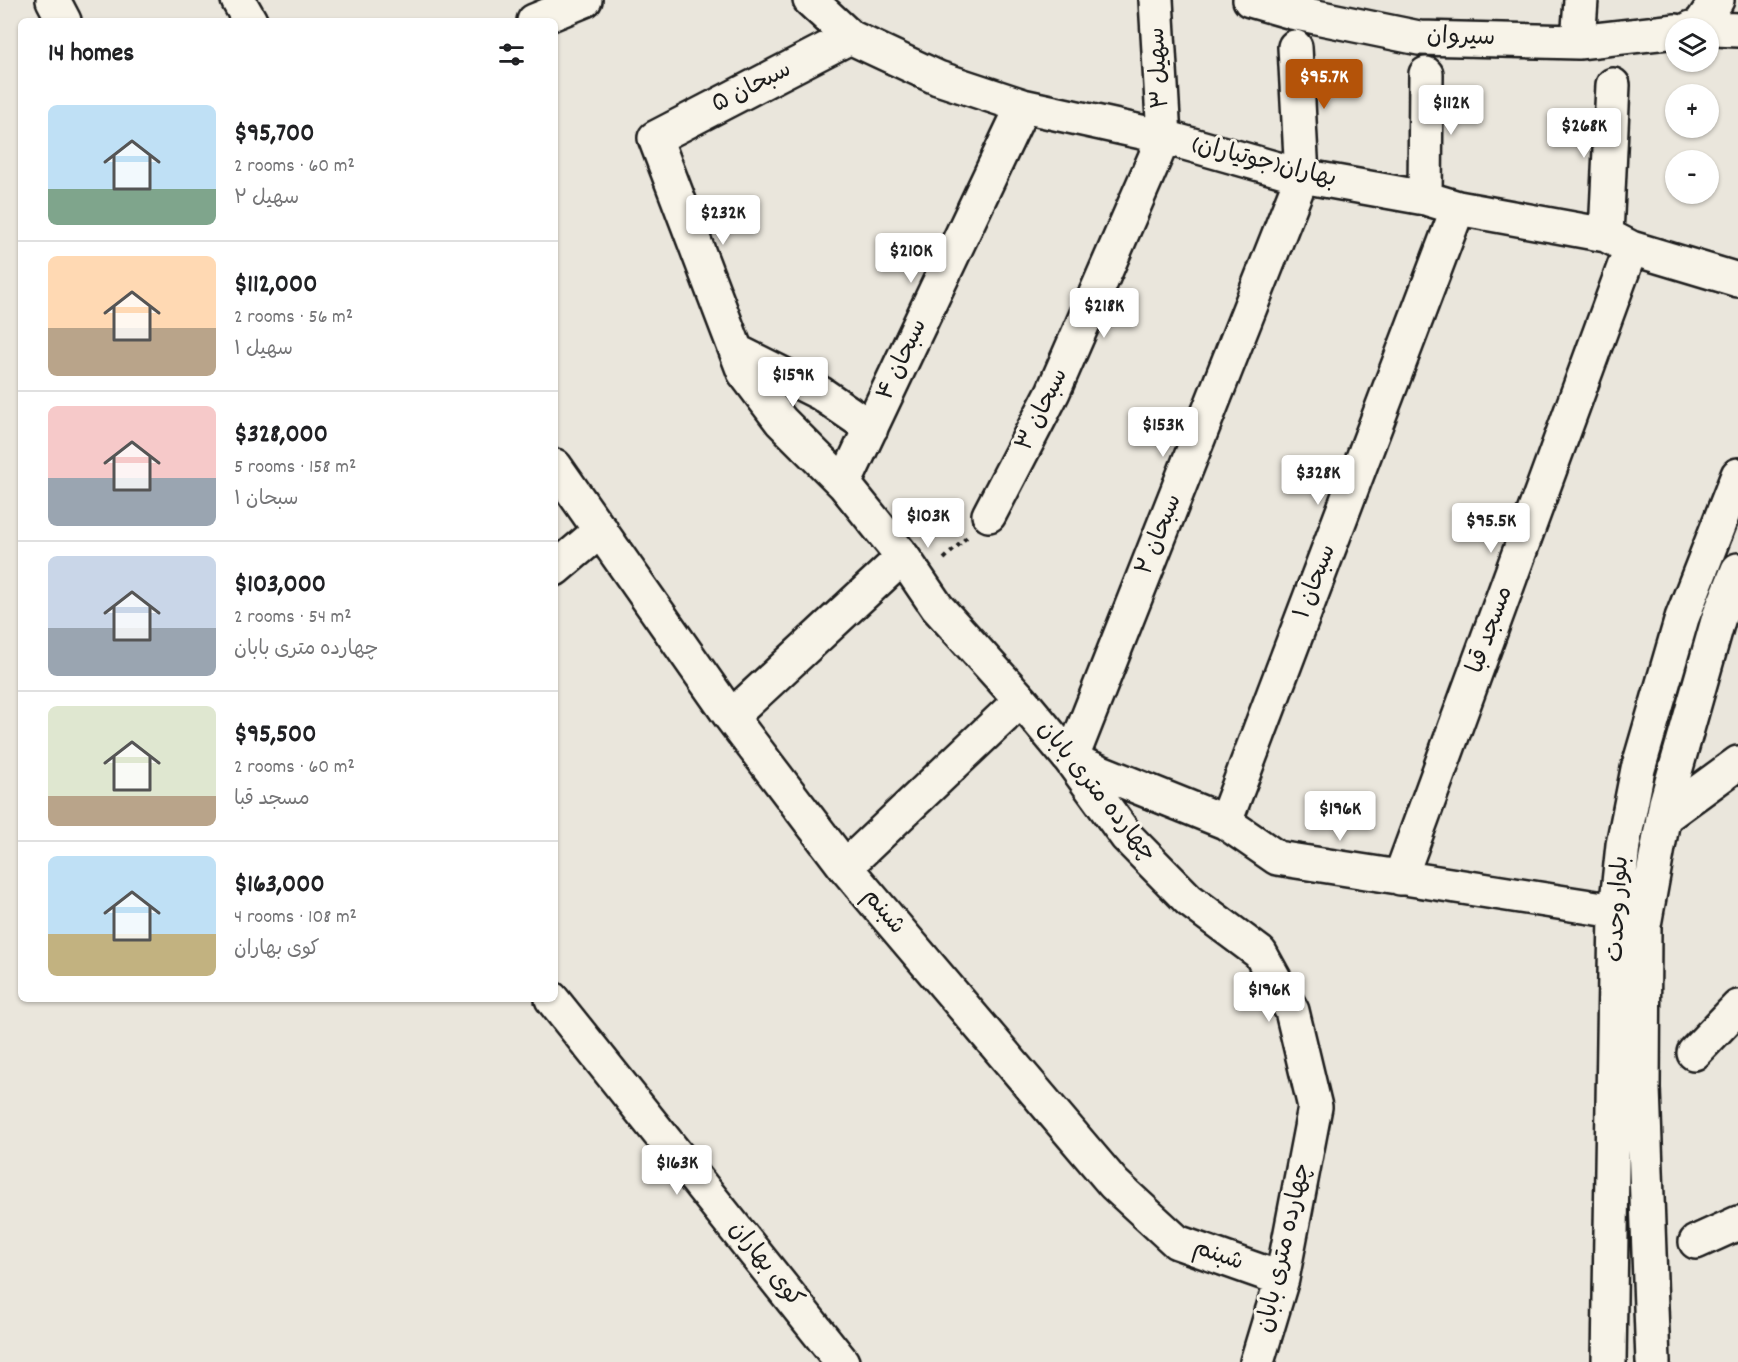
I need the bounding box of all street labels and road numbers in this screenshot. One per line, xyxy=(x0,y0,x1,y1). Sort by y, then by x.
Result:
street label: سیروان xyxy=(1426,20,1496,56)
street label: سهیل ۳ xyxy=(1141,26,1179,110)
street label: سبحان ۵ xyxy=(706,53,798,123)
street label: بهاران(جوتیاران) xyxy=(1188,129,1340,197)
street label: سبحان ۴ xyxy=(869,314,937,406)
street label: سبحان ۳ xyxy=(1008,363,1078,457)
street label: سبحان ۲ xyxy=(1128,489,1192,581)
street label: سبحان ۱ xyxy=(1286,540,1346,624)
street label: مسجد قبا xyxy=(1459,582,1523,678)
street label: چهارده متری بابان xyxy=(1028,714,1164,870)
street label: بلوار وحدت xyxy=(1599,855,1639,963)
street label: شبنم xyxy=(853,881,913,943)
street label: چهارده متری بابان xyxy=(1249,1160,1321,1336)
street label: کوی بهاران xyxy=(719,1214,811,1316)
street label: شبنم xyxy=(1188,1231,1248,1281)

